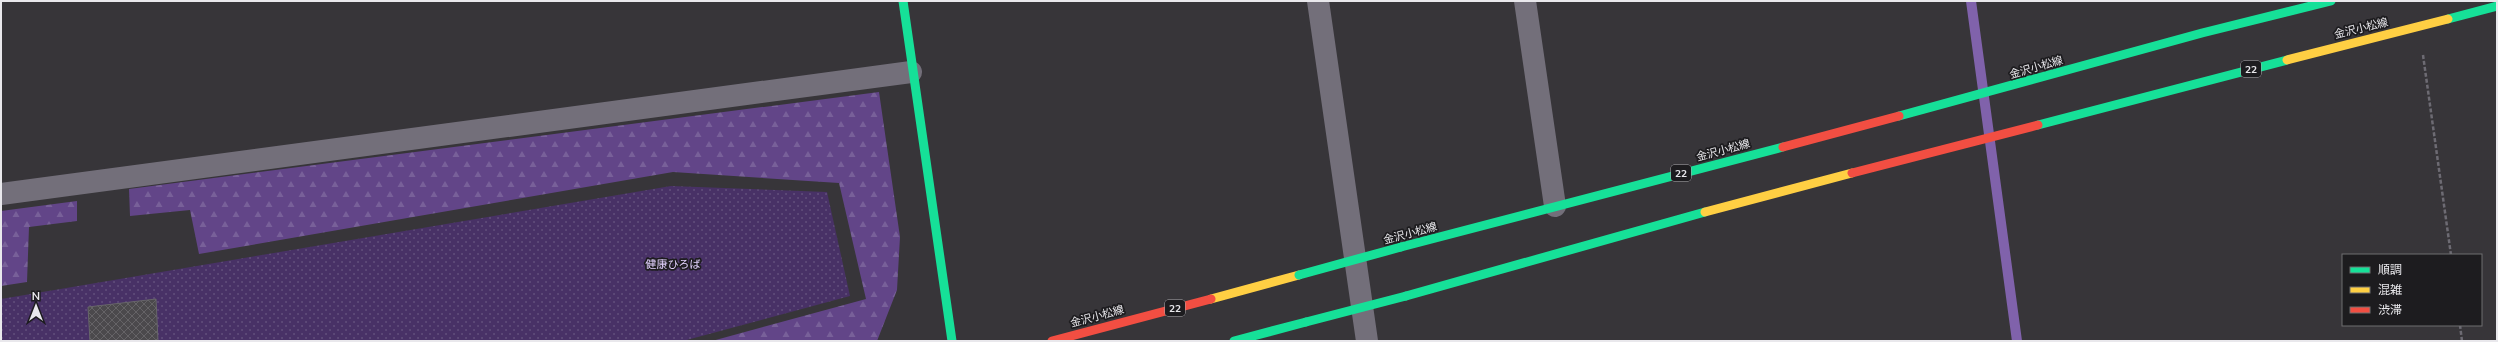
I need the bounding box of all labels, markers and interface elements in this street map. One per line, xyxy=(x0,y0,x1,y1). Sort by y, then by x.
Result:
street label: 金沢小松線 xyxy=(2333,15,2389,41)
street label: 金沢小松線 xyxy=(2008,53,2064,81)
road number: 22 xyxy=(2241,61,2261,77)
street label: 金沢小松線 xyxy=(1695,136,1751,164)
road number: 22 xyxy=(1671,165,1691,181)
street label: 金沢小松線 xyxy=(1382,219,1438,247)
legend xyxy=(2342,254,2482,326)
park label: 健康ひろば xyxy=(646,257,701,271)
text: 順調 xyxy=(2378,262,2402,277)
text: 混雑 xyxy=(2378,282,2402,297)
north arrow xyxy=(16,286,56,326)
text: N xyxy=(32,289,40,303)
road number: 22 xyxy=(1165,300,1185,316)
street label: 金沢小松線 xyxy=(1069,302,1125,330)
text: 渋滞 xyxy=(2378,302,2402,317)

